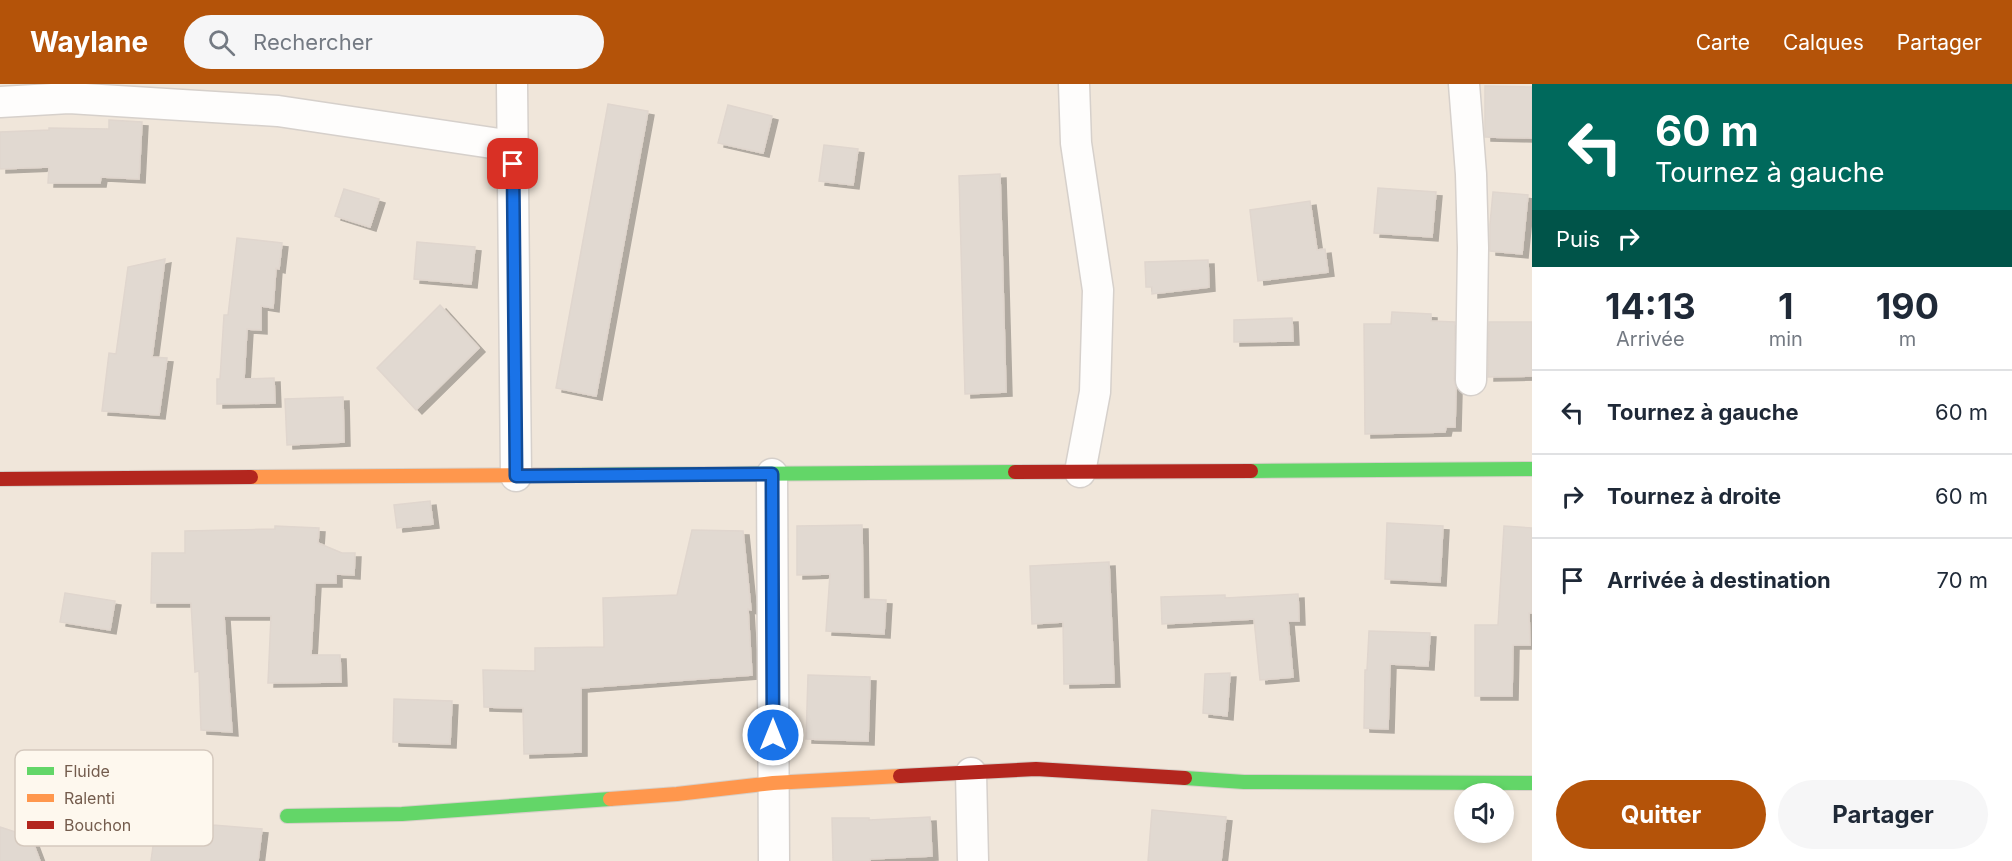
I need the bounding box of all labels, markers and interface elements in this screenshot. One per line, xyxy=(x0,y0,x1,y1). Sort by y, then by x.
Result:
search box xyxy=(184,15,604,69)
text: Waylane xyxy=(30,25,148,59)
icon: search xyxy=(205,26,238,59)
text: Rechercher xyxy=(253,29,373,55)
text: Carte xyxy=(1696,30,1750,55)
text: Calques xyxy=(1783,30,1864,55)
text: Partager xyxy=(1897,30,1982,55)
text: 60 m xyxy=(1655,105,1759,156)
icon: left xyxy=(1556,108,1634,186)
pin xyxy=(487,138,538,189)
icon: arrive xyxy=(496,147,529,180)
text: Tournez à gauche xyxy=(1655,156,1884,189)
icon: right xyxy=(1612,222,1645,255)
text: Puis xyxy=(1556,226,1600,252)
text: 14:13 xyxy=(1605,284,1696,328)
text: 1 xyxy=(1778,284,1793,328)
text: 190 xyxy=(1876,284,1939,328)
text: Arrivée xyxy=(1616,327,1685,351)
text: min xyxy=(1769,327,1803,351)
text: m xyxy=(1899,327,1916,351)
icon: left xyxy=(1556,396,1589,429)
text: Tournez à gauche xyxy=(1607,399,1799,425)
text: 60 m xyxy=(1935,399,1988,425)
icon: right xyxy=(1556,480,1589,513)
text: Tournez à droite xyxy=(1607,483,1781,509)
text: 60 m xyxy=(1935,483,1988,509)
icon: arrive xyxy=(1556,564,1589,597)
text: Arrivée à destination xyxy=(1607,567,1831,593)
text: 70 m xyxy=(1937,567,1988,593)
position arrow xyxy=(741,703,805,767)
legend xyxy=(15,750,213,846)
text: Fluide xyxy=(64,761,110,781)
button: Quitter xyxy=(1556,780,1766,849)
button: Partager xyxy=(1778,780,1988,849)
map controls xyxy=(1454,783,1514,843)
button: sound xyxy=(1454,783,1514,843)
text: Ralenti xyxy=(64,788,115,808)
text: Bouchon xyxy=(64,815,131,835)

